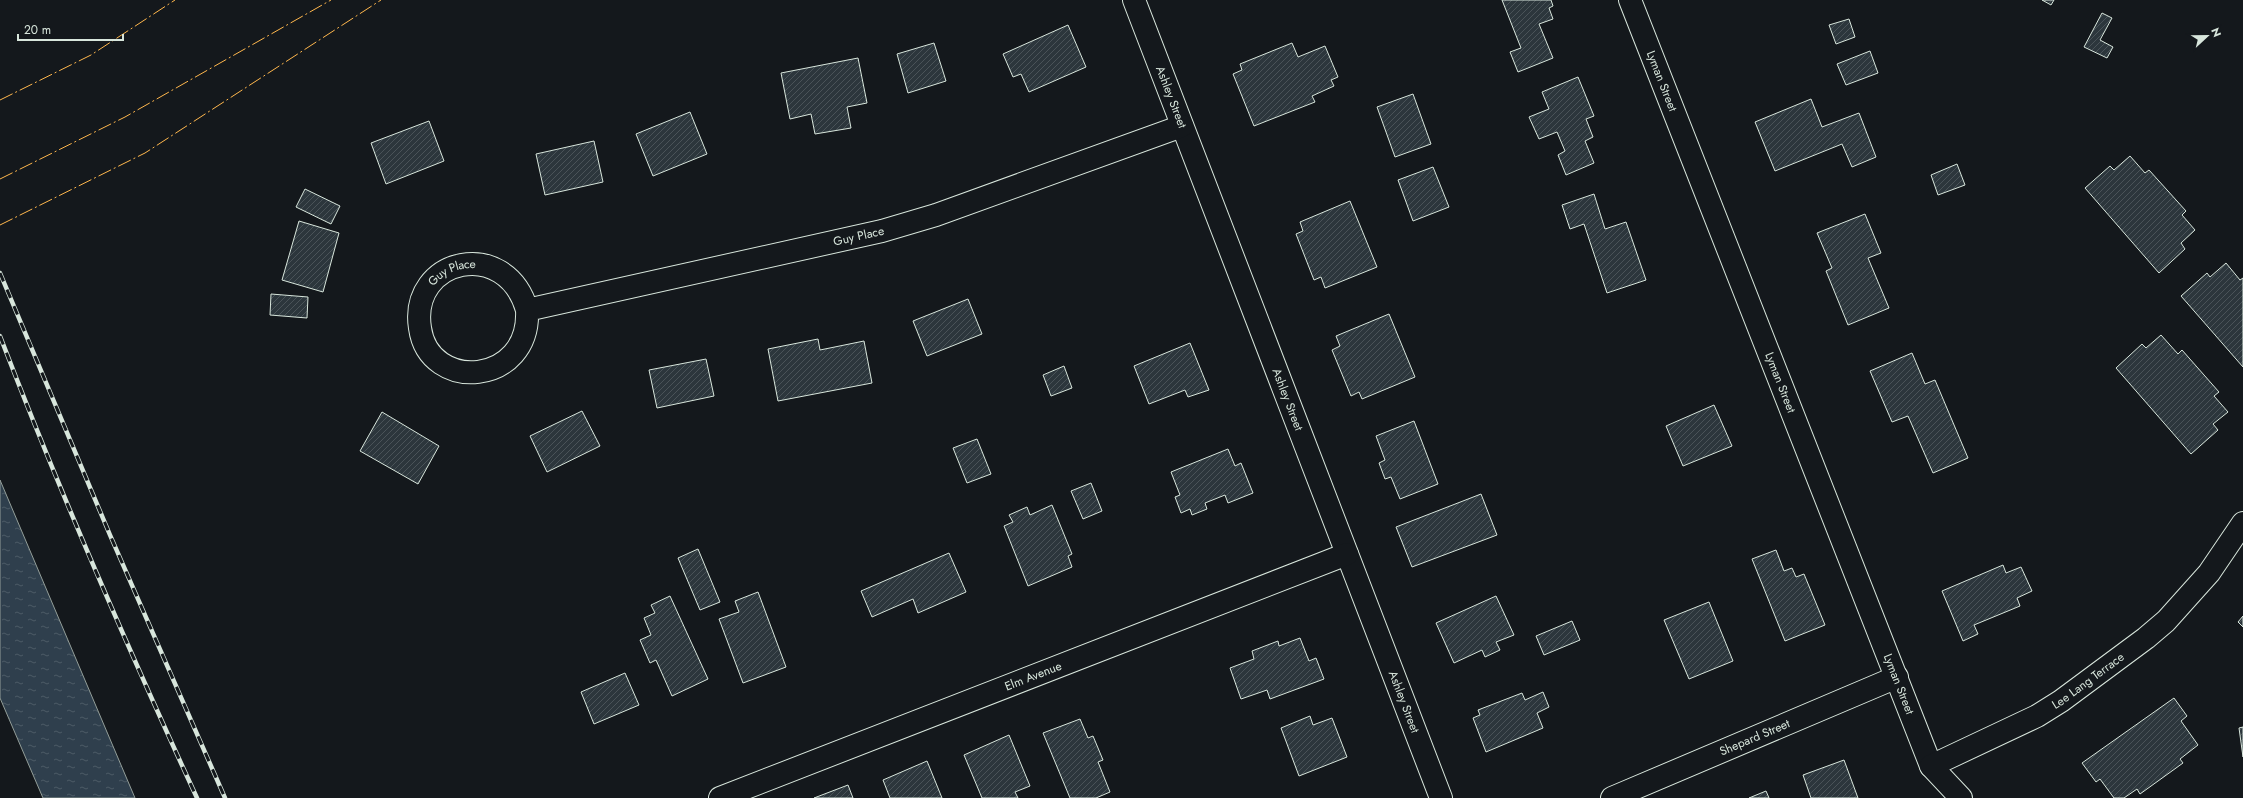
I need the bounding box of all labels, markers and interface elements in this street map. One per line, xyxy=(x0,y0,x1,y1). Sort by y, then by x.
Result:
scale bar xyxy=(18,16,123,42)
north arrow xyxy=(2187,16,2227,56)
text: 20 m xyxy=(24,21,51,39)
text: N xyxy=(2207,25,2225,39)
street label: Lyman Street xyxy=(1642,48,1682,114)
street label: Ashley Street xyxy=(1151,63,1192,131)
street label: Guy Place xyxy=(832,222,886,251)
street label: Guy Place xyxy=(424,255,476,290)
street label: Lyman Street xyxy=(1760,350,1800,416)
street label: Ashley Street xyxy=(1268,366,1308,433)
street label: Lee Lang Terrace xyxy=(2048,648,2128,714)
street label: Lyman Street xyxy=(1879,651,1919,717)
street label: Elm Avenue xyxy=(1002,657,1064,695)
street label: Ashley Street xyxy=(1384,668,1424,736)
street label: Shepard Street xyxy=(1717,714,1793,760)

